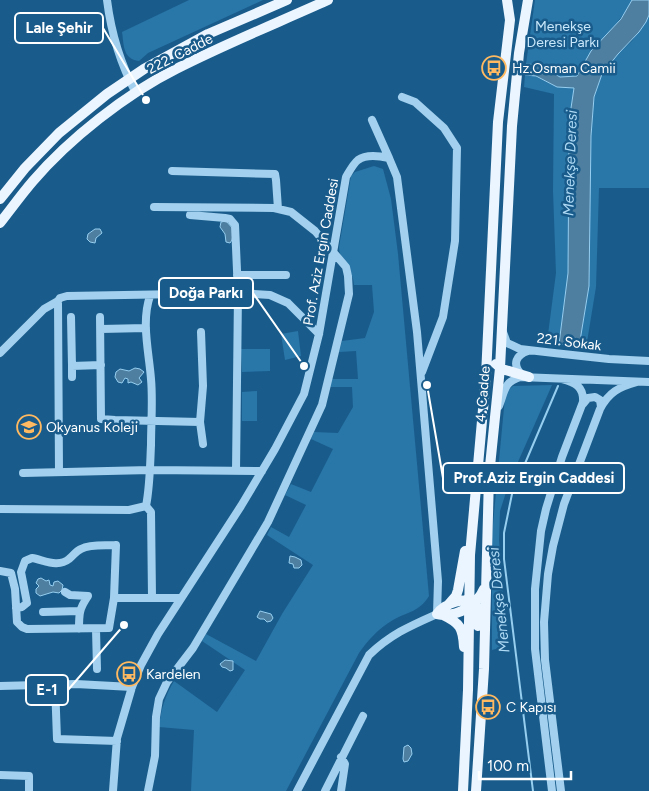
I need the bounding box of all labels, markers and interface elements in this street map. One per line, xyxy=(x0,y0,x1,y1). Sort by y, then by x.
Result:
callout: Lale Şehir xyxy=(15,13,103,43)
park label: Menekşe Deresi Parkı xyxy=(527,18,599,51)
text: Lale Şehir xyxy=(25,19,93,37)
street label: 222. Cadde xyxy=(144,30,216,78)
bus stop icon: Hz.Osman Camii xyxy=(481,55,507,81)
place label: Hz.Osman Camii xyxy=(512,60,616,77)
water label: Menekşe Deresi xyxy=(559,109,581,216)
street label: Prof. Aziz Ergin Caddesi xyxy=(300,177,342,327)
callout: Doğa Parkı xyxy=(159,278,253,308)
text: Doğa Parkı xyxy=(169,284,243,302)
street label: 221. Sokak xyxy=(536,330,603,354)
street label: 4. Cadde xyxy=(472,365,494,423)
school or university icon: Okyanus Koleji xyxy=(16,414,42,440)
place label: Okyanus Koleji xyxy=(46,419,138,436)
callout: Prof.Aziz Ergin Caddesi xyxy=(443,463,624,493)
text: Prof.Aziz Ergin Caddesi xyxy=(453,469,615,487)
water label: Menekşe Deresi xyxy=(484,546,513,654)
bus stop icon: Kardelen xyxy=(116,661,142,687)
place label: Kardelen xyxy=(146,666,201,683)
callout: E-1 xyxy=(26,675,68,705)
text: E-1 xyxy=(36,681,58,699)
bus stop icon: C Kapısı xyxy=(475,694,501,720)
place label: C Kapısı xyxy=(506,699,556,716)
scale bar xyxy=(479,748,572,780)
text: 100 m xyxy=(487,757,529,775)

